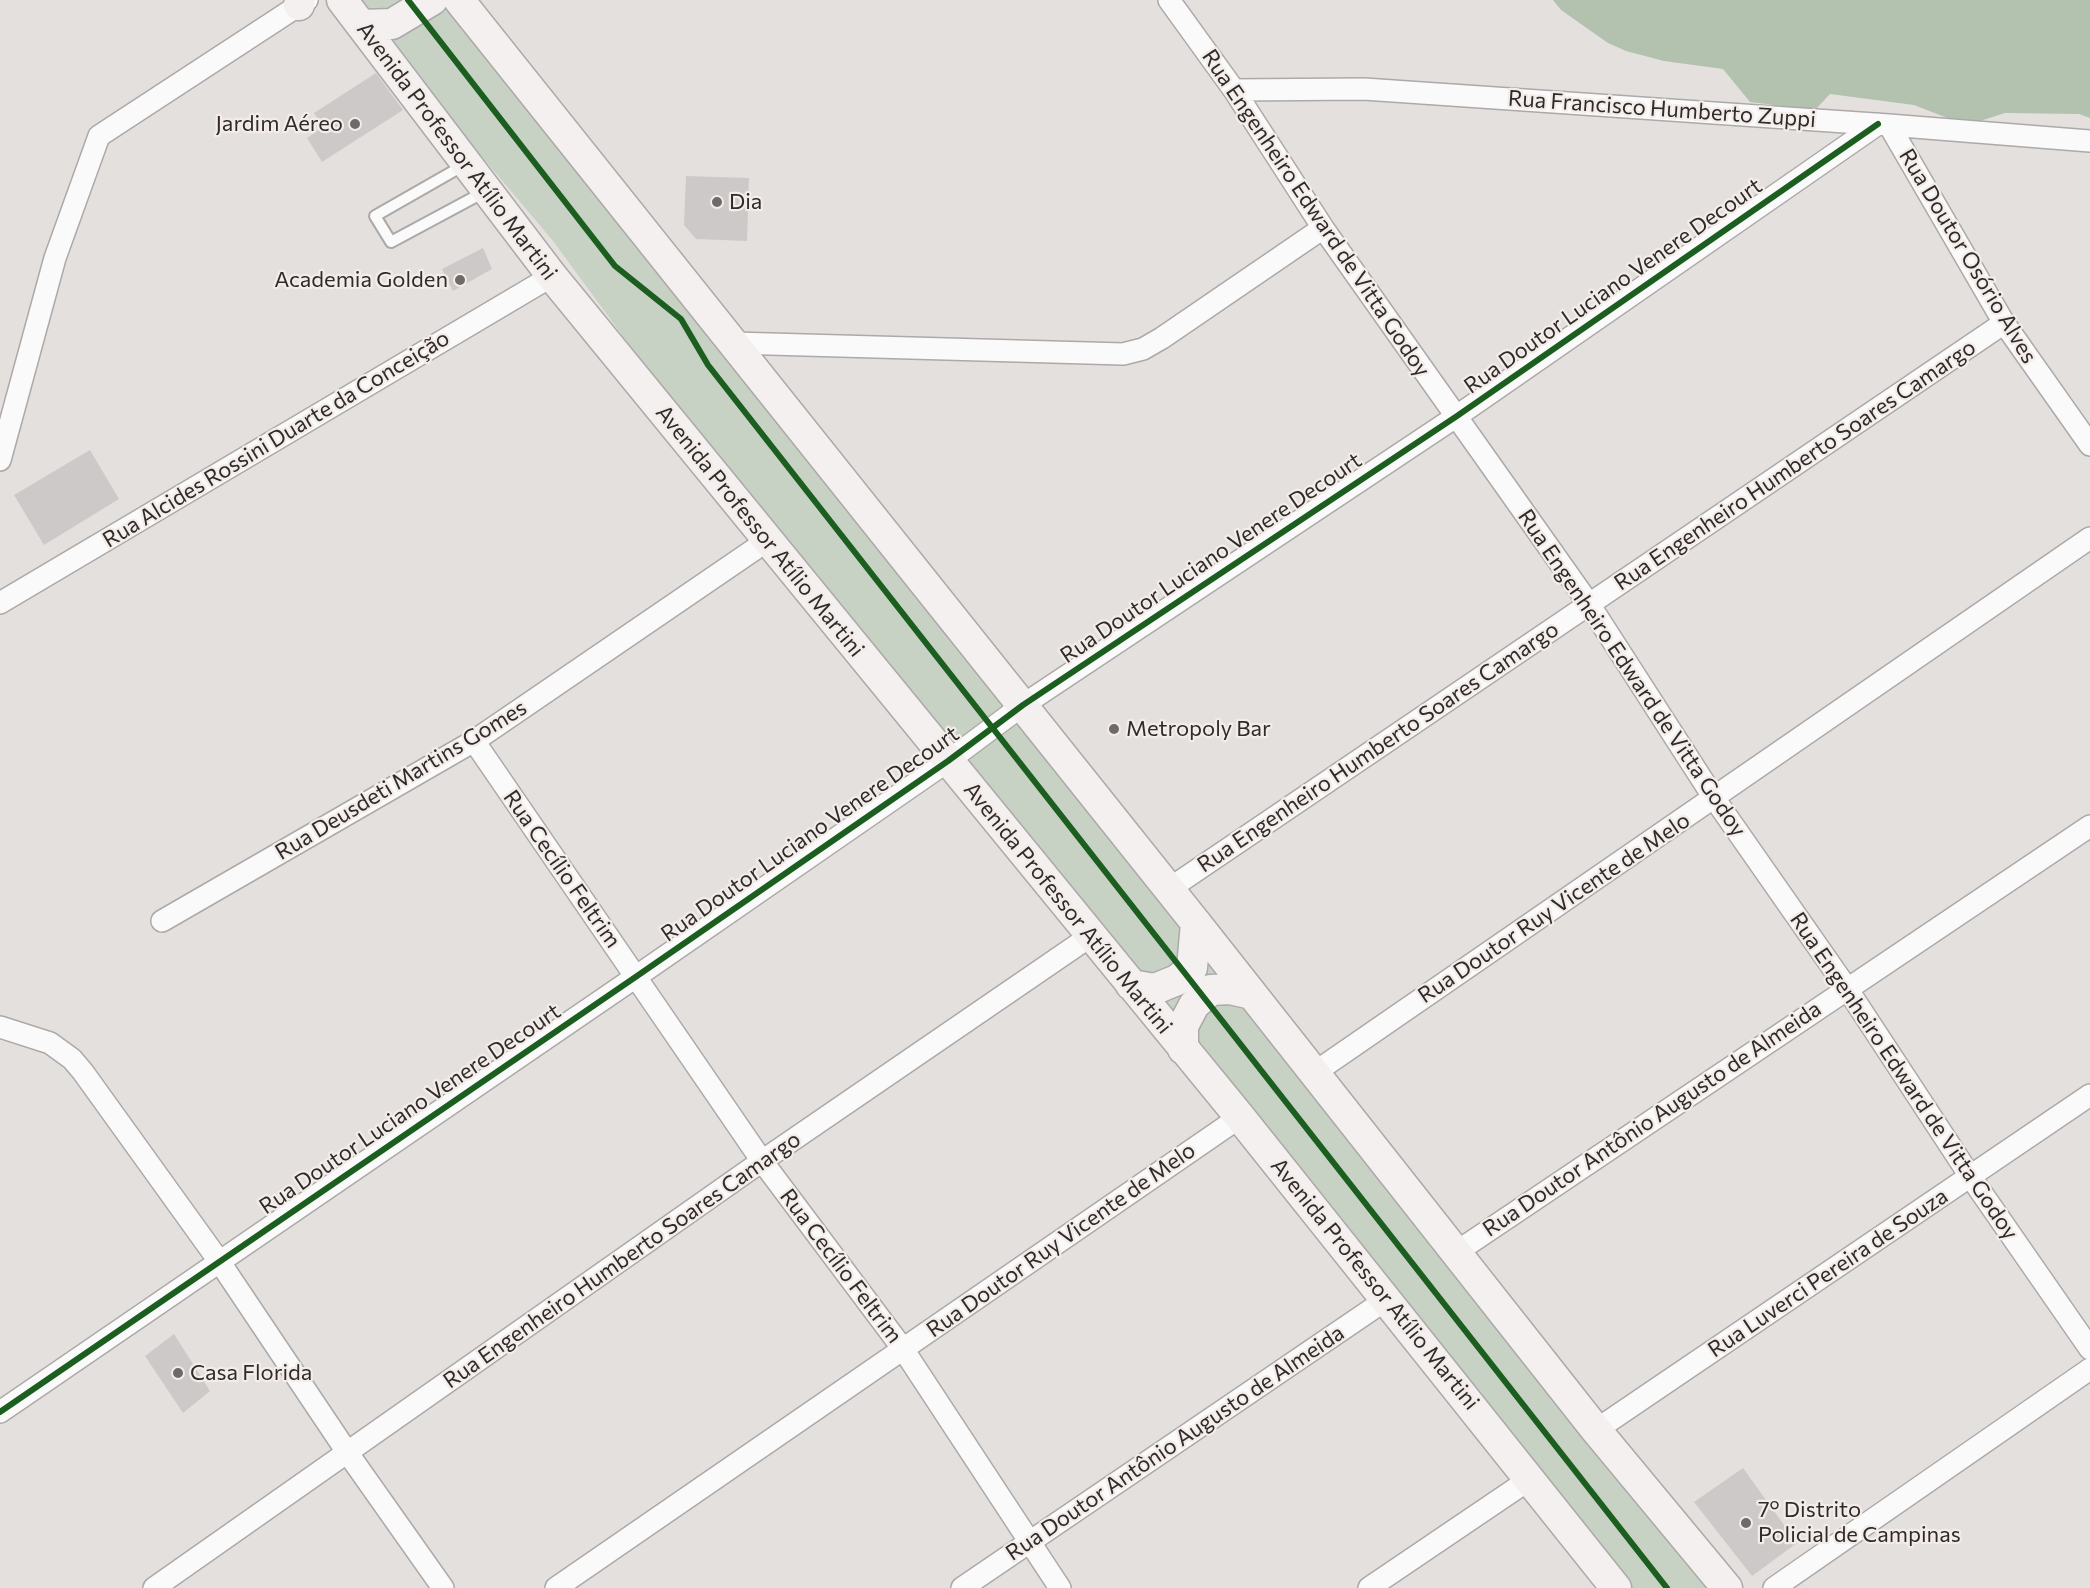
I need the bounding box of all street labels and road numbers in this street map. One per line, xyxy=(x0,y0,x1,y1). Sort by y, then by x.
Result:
street label: Avenida Professor Atílio Martini xyxy=(351,17,563,285)
street label: Rua Engenheiro Edward de Vitta Godoy xyxy=(1196,44,1436,382)
street label: Rua Francisco Humberto Zuppi xyxy=(1507,85,1817,133)
street label: Rua Doutor Osório Alves xyxy=(1893,144,2043,368)
street label: Rua Doutor Luciano Venere Decourt xyxy=(1459,173,1767,399)
street label: Rua Alcides Rossini Duarte da Conceição xyxy=(98,325,454,553)
street label: Rua Engenheiro Humberto Soares Camargo xyxy=(1609,334,1981,596)
street label: Avenida Professor Atílio Martini xyxy=(650,400,870,662)
street label: Rua Doutor Luciano Venere Decourt xyxy=(1055,447,1367,669)
street label: Rua Engenheiro Edward de Vitta Godoy xyxy=(1512,504,1752,842)
street label: Rua Engenheiro Humberto Soares Camargo xyxy=(1192,616,1564,878)
street label: Rua Deusdeti Martins Gomes xyxy=(271,694,531,866)
street label: Rua Doutor Luciano Venere Decourt xyxy=(656,721,964,947)
street label: Avenida Professor Atílio Martini xyxy=(958,777,1178,1039)
street label: Rua Cecílio Feltrim xyxy=(498,785,626,953)
street label: Rua Doutor Ruy Vicente de Melo xyxy=(1413,807,1695,1009)
street label: Rua Engenheiro Edward de Vitta Godoy xyxy=(1784,907,2024,1245)
street label: Rua Doutor Antônio Augusto de Almeida xyxy=(1478,996,1826,1242)
street label: Rua Doutor Luciano Venere Decourt xyxy=(254,998,566,1220)
street label: Rua Engenheiro Humberto Soares Camargo xyxy=(438,1126,806,1394)
street label: Rua Doutor Ruy Vicente de Melo xyxy=(921,1137,1201,1343)
street label: Avenida Professor Atílio Martini xyxy=(1265,1153,1485,1415)
street label: Rua Luverci Pereira de Souza xyxy=(1703,1183,1953,1363)
street label: Rua Cecílio Feltrim xyxy=(774,1184,908,1348)
street label: Rua Doutor Antônio Augusto de Almeida xyxy=(1001,1320,1349,1566)

